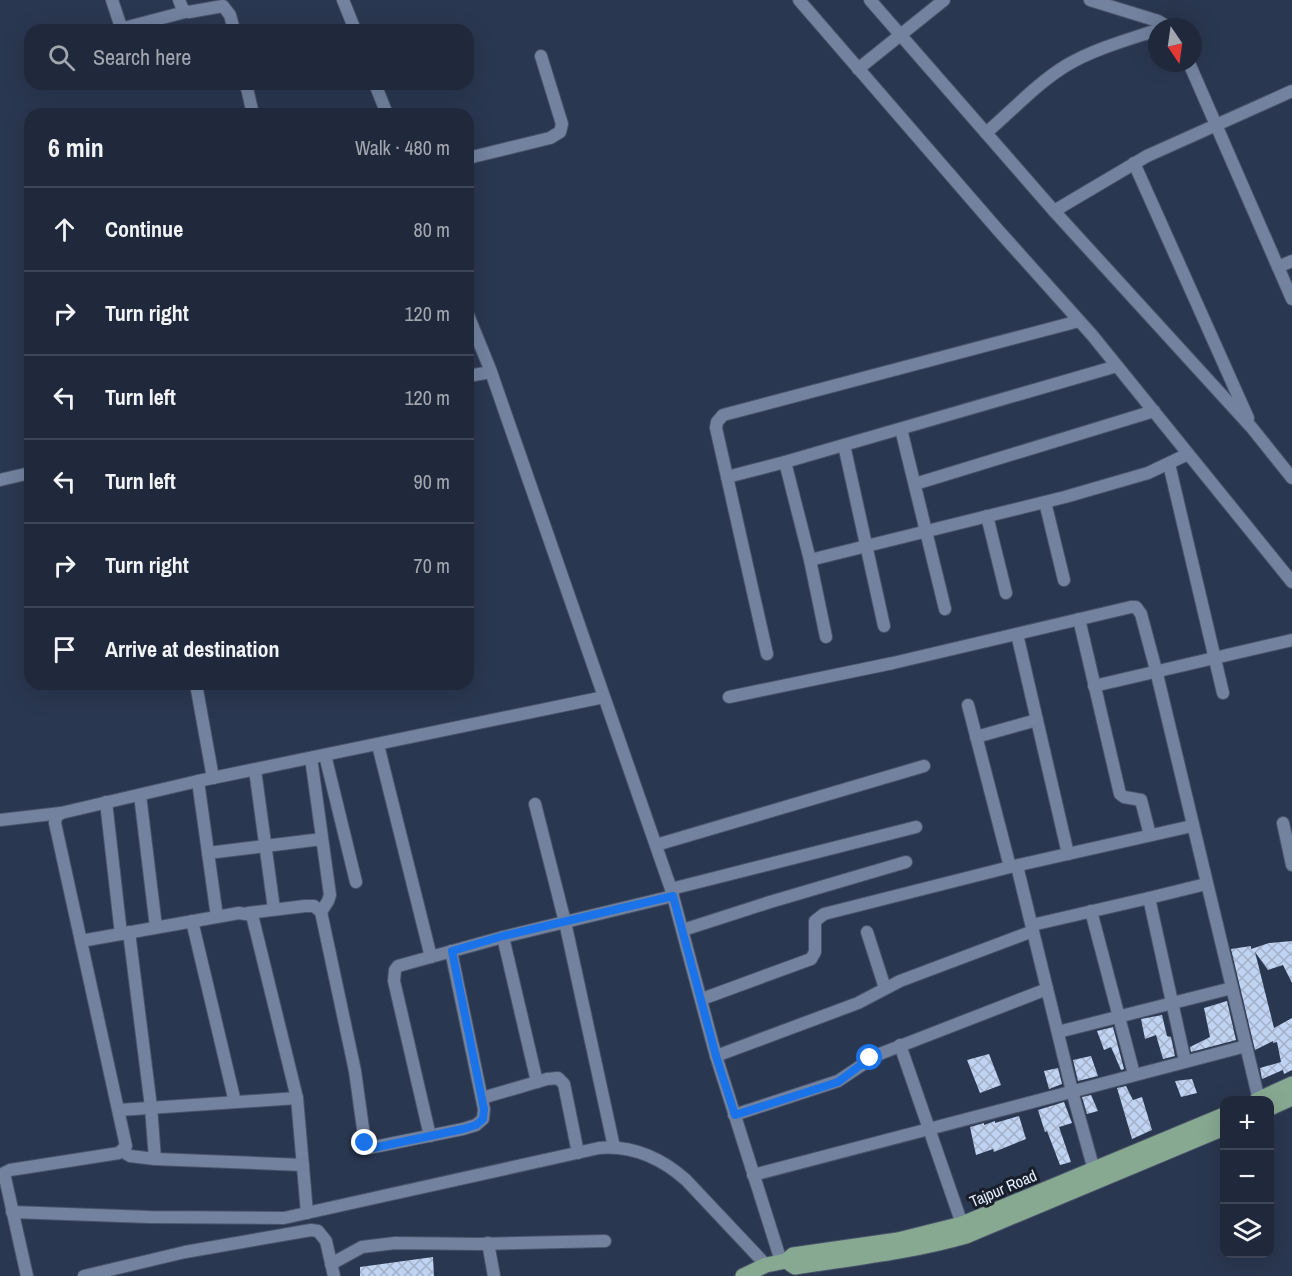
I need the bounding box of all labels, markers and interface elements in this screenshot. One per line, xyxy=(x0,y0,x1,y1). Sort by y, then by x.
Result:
north arrow xyxy=(1148,18,1202,72)
search box xyxy=(24,24,474,90)
icon: search xyxy=(45,41,78,74)
text: Search here xyxy=(93,42,191,72)
text: 6 min xyxy=(48,130,104,165)
text: Walk · 480 m xyxy=(355,134,450,161)
icon: ahead xyxy=(48,213,81,246)
text: Continue xyxy=(105,214,183,244)
text: 80 m xyxy=(414,216,450,243)
icon: right xyxy=(48,297,81,330)
text: Turn right xyxy=(105,298,189,328)
text: 120 m xyxy=(404,300,450,327)
icon: left xyxy=(48,381,81,414)
text: Turn left xyxy=(105,382,176,412)
text: 120 m xyxy=(404,384,450,411)
icon: left xyxy=(48,465,81,498)
text: Turn left xyxy=(105,466,176,496)
text: 90 m xyxy=(414,468,450,495)
icon: right xyxy=(48,549,81,582)
text: Turn right xyxy=(105,550,189,580)
text: 70 m xyxy=(414,552,450,579)
icon: arrive xyxy=(48,633,81,666)
text: Arrive at destination xyxy=(105,634,279,664)
route start xyxy=(856,1044,882,1070)
map controls xyxy=(1220,1096,1274,1258)
button: + xyxy=(1220,1096,1274,1150)
route end xyxy=(351,1129,377,1155)
button: − xyxy=(1220,1150,1274,1204)
street label: Tajpur Road xyxy=(966,1164,1040,1212)
button: layers xyxy=(1220,1204,1274,1258)

